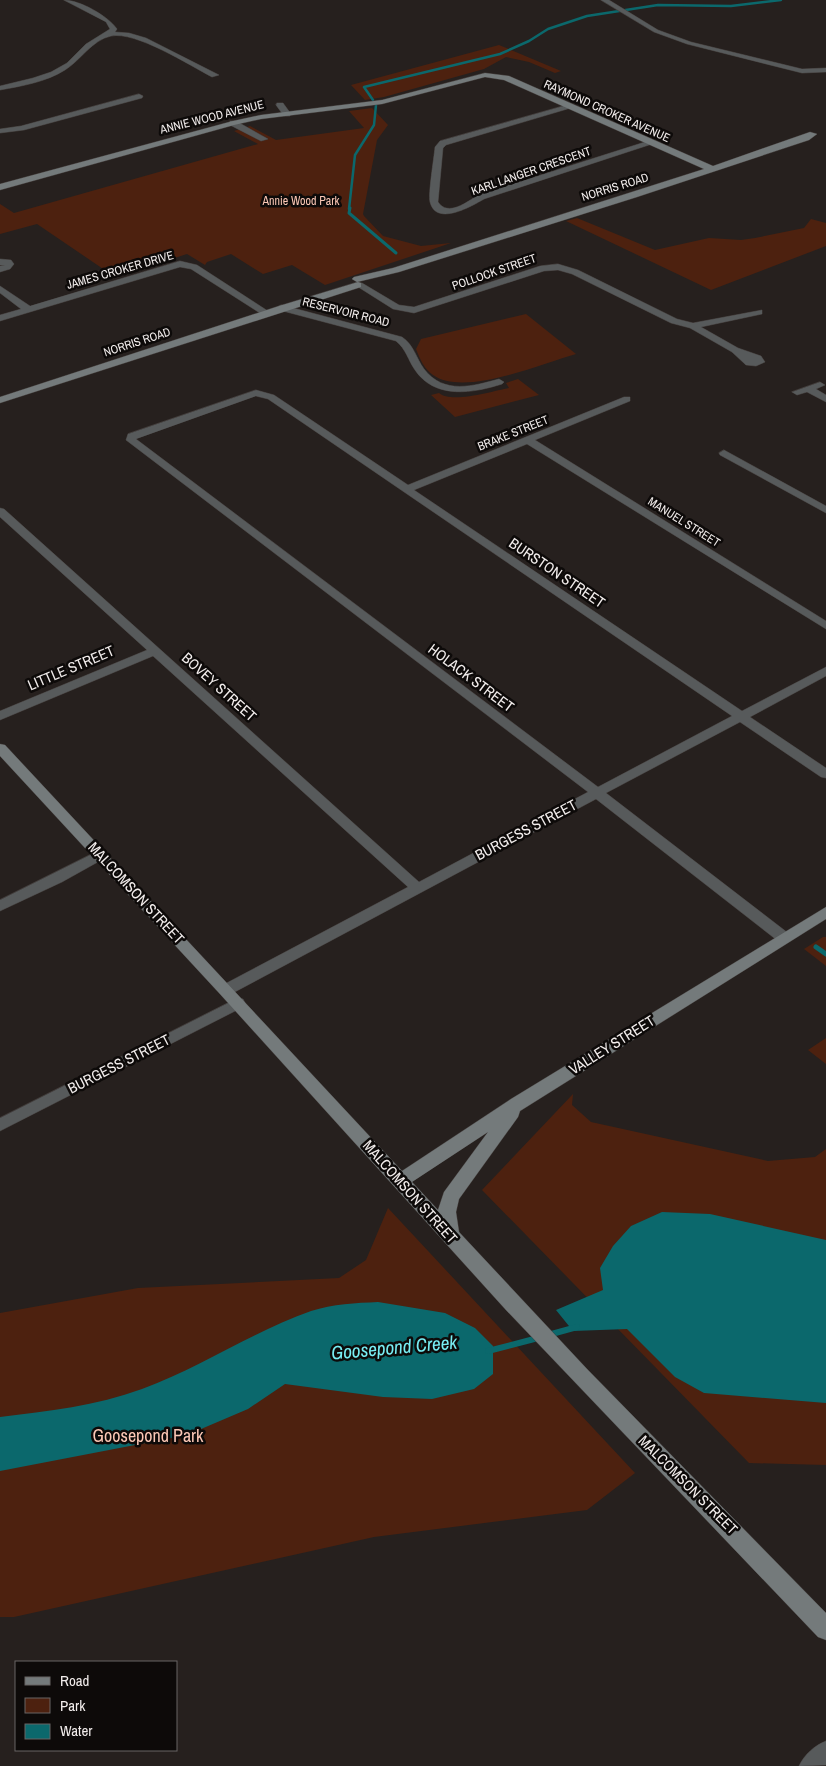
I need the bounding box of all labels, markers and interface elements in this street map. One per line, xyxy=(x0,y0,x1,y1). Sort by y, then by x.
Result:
street label: RAYMOND CROKER AVENUE xyxy=(541,76,673,146)
street label: ANNIE WOOD AVENUE xyxy=(157,96,266,138)
street label: KARL LANGER CRESCENT xyxy=(469,143,593,199)
street label: NORRIS ROAD xyxy=(579,169,651,205)
park label: Annie Wood Park xyxy=(262,193,340,209)
street label: JAMES CROKER DRIVE xyxy=(65,247,175,293)
street label: POLLOCK STREET xyxy=(450,250,538,294)
street label: RESERVOIR ROAD xyxy=(301,293,391,331)
street label: NORRIS ROAD xyxy=(102,324,172,360)
street label: BRAKE STREET xyxy=(475,412,551,454)
street label: MANUEL STREET xyxy=(645,493,723,551)
street label: BURSTON STREET xyxy=(505,533,610,613)
street label: HOLACK STREET xyxy=(424,638,519,717)
street label: LITTLE STREET xyxy=(24,640,118,695)
street label: BOVEY STREET xyxy=(177,647,262,726)
street label: BURGESS STREET xyxy=(471,794,581,865)
street label: MALCOMSON STREET xyxy=(83,837,190,949)
street label: VALLEY STREET xyxy=(565,1010,659,1079)
street label: BURGESS STREET xyxy=(64,1029,174,1098)
street label: MALCOMSON STREET xyxy=(358,1135,463,1248)
water label: Goosepond Creek xyxy=(330,1328,459,1365)
park label: Goosepond Park xyxy=(93,1423,204,1448)
street label: MALCOMSON STREET xyxy=(634,1430,743,1539)
legend xyxy=(15,1661,178,1751)
text: Road xyxy=(60,1670,89,1691)
text: Park xyxy=(60,1695,86,1716)
text: Water xyxy=(60,1720,92,1741)

